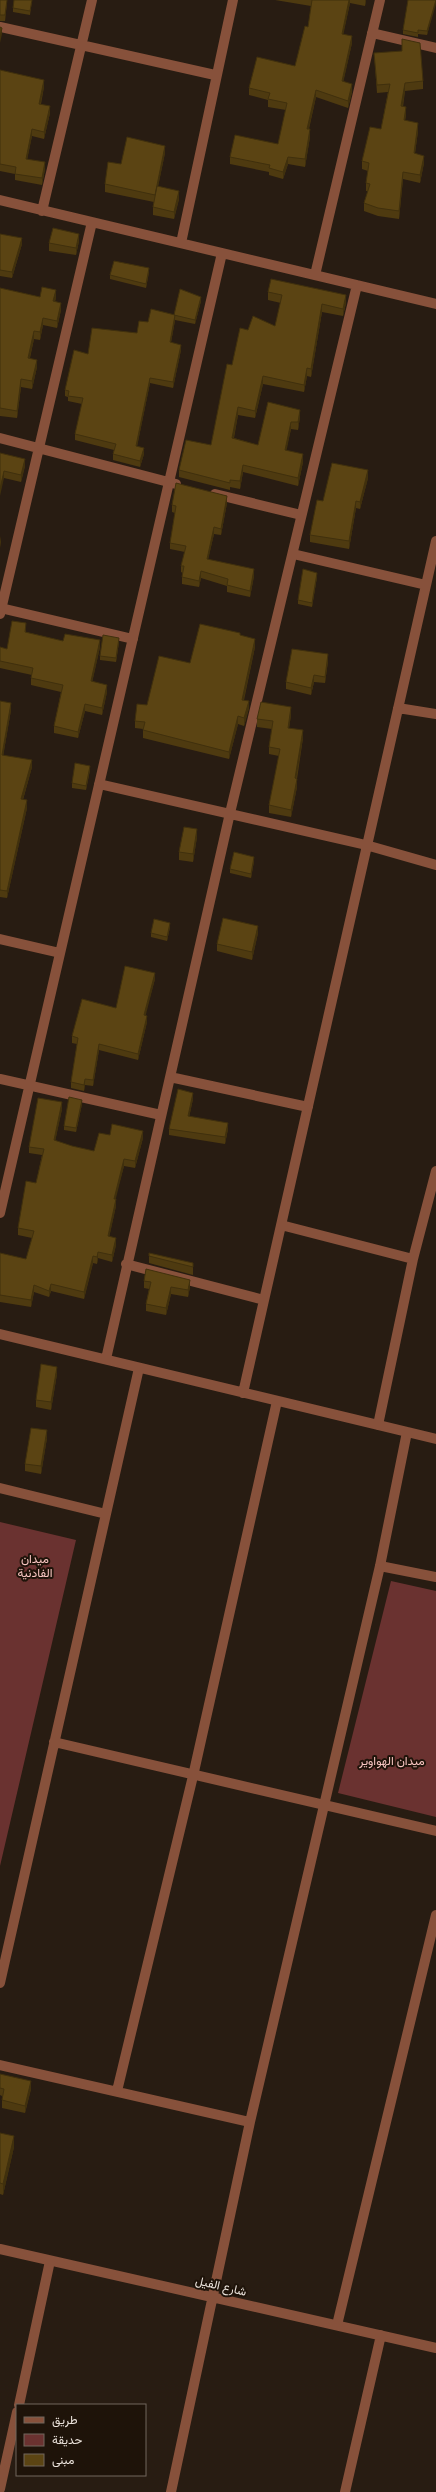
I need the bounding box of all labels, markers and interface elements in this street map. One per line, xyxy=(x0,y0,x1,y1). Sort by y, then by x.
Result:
park label: ميدان الفادنية xyxy=(17,1551,53,1580)
park label: ميدان الهواوير xyxy=(358,1753,425,1769)
street label: شارع الفيل xyxy=(194,2272,248,2301)
legend xyxy=(16,2404,146,2476)
text: طريق xyxy=(52,2412,78,2428)
text: حديقة xyxy=(52,2432,82,2447)
text: مبنى xyxy=(52,2452,74,2468)

